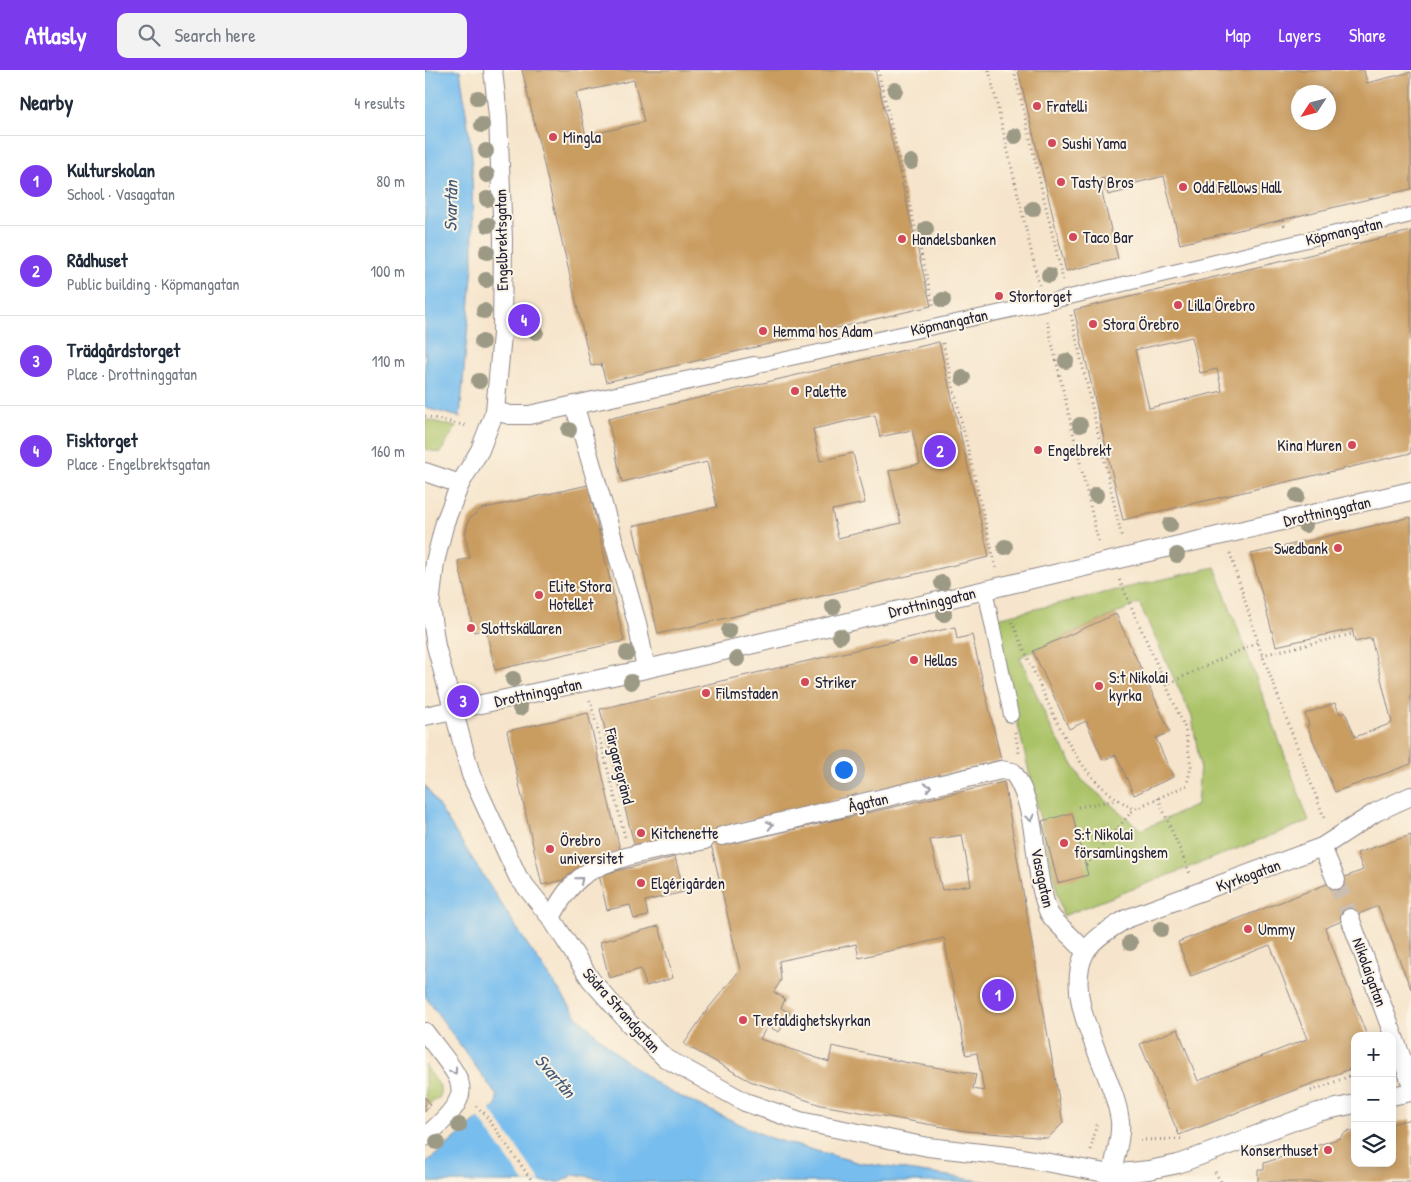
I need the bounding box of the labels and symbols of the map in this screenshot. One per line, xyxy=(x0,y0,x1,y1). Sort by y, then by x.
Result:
north arrow xyxy=(1291,85,1336,130)
place label: Fratelli xyxy=(1046,95,1088,117)
marker: Fratelli xyxy=(1031,100,1043,112)
place label: Mingla xyxy=(563,126,601,148)
marker: Mingla xyxy=(547,131,559,143)
place label: Sushi Yama xyxy=(1062,132,1126,154)
marker: Sushi Yama xyxy=(1046,137,1058,149)
place label: Tasty Bros xyxy=(1071,171,1134,193)
marker: Tasty Bros xyxy=(1055,176,1067,188)
place label: Odd Fellows Hall xyxy=(1193,176,1282,198)
water label: Svartån xyxy=(438,179,463,232)
marker: Odd Fellows Hall xyxy=(1177,181,1189,193)
street label: Engelbrektsgatan xyxy=(489,189,513,291)
street label: Köpmangatan xyxy=(1303,211,1385,251)
place label: Taco Bar xyxy=(1083,226,1134,248)
place label: Handelsbanken xyxy=(912,228,996,250)
marker: Taco Bar xyxy=(1067,231,1079,243)
marker: Handelsbanken xyxy=(896,233,908,245)
place label: Stortorget xyxy=(1009,285,1072,307)
marker: Stortorget xyxy=(993,290,1005,302)
place label: Lilla Örebro xyxy=(1188,294,1256,316)
marker: Lilla Örebro xyxy=(1172,299,1184,311)
pin: 4 xyxy=(508,301,540,339)
street label: Köpmangatan xyxy=(908,303,990,341)
place label: Stora Örebro xyxy=(1103,313,1180,335)
marker: Stora Örebro xyxy=(1087,318,1099,330)
place label: Hemma hos Adam xyxy=(773,320,873,342)
marker: Hemma hos Adam xyxy=(757,325,769,337)
place label: Palette xyxy=(805,380,848,402)
marker: Palette xyxy=(789,385,801,397)
pin: 2 xyxy=(924,432,956,470)
place label: Kina Muren xyxy=(1277,434,1342,456)
place label: Engelbrekt xyxy=(1048,439,1112,461)
marker: Kina Muren xyxy=(1346,439,1358,451)
marker: Engelbrekt xyxy=(1032,444,1044,456)
street label: Drottninggatan xyxy=(1281,490,1373,532)
place label: Swedbank xyxy=(1274,537,1328,559)
marker: Swedbank xyxy=(1332,542,1344,554)
place label: Elite Stora Hotellet xyxy=(549,575,611,615)
street label: Drottninggatan xyxy=(886,581,978,623)
marker: Elite Stora Hotellet xyxy=(533,589,545,601)
place label: Slottskällaren xyxy=(481,617,562,639)
marker: Slottskällaren xyxy=(465,622,477,634)
place label: Hellas xyxy=(924,649,957,671)
marker: Hellas xyxy=(908,654,920,666)
place label: S:t Nikolai kyrka xyxy=(1109,666,1169,706)
place label: Striker xyxy=(815,671,857,693)
street label: Drottninggatan xyxy=(492,672,584,712)
marker: Striker xyxy=(799,676,811,688)
marker: S:t Nikolai kyrka xyxy=(1093,680,1105,692)
pin: 3 xyxy=(447,682,479,720)
place label: Filmstaden xyxy=(715,682,779,704)
marker: Filmstaden xyxy=(700,687,712,699)
street label: Färgaregränd xyxy=(600,725,640,806)
your location xyxy=(831,757,857,783)
one-way arrow xyxy=(924,782,932,793)
street label: Ågatan xyxy=(846,787,890,817)
one-way arrow xyxy=(1024,813,1035,822)
one-way arrow xyxy=(765,820,774,831)
place label: Kitchenette xyxy=(651,822,719,844)
place label: S:t Nikolai församlingshem xyxy=(1074,823,1168,863)
marker: Kitchenette xyxy=(635,827,647,839)
place label: Örebro universitet xyxy=(560,829,624,869)
marker: S:t Nikolai församlingshem xyxy=(1058,837,1070,849)
marker: Örebro universitet xyxy=(544,843,556,855)
street label: Vasagatan xyxy=(1026,846,1060,910)
street label: Kyrkogatan xyxy=(1213,853,1283,897)
place label: Elgérigården xyxy=(651,872,725,894)
one-way arrow xyxy=(574,877,583,885)
marker: Elgérigården xyxy=(635,877,647,889)
place label: Ummy xyxy=(1258,918,1296,940)
marker: Ummy xyxy=(1242,923,1254,935)
street label: Nikolaigatan xyxy=(1347,935,1393,1009)
street label: Södra Strandgatan xyxy=(578,963,666,1057)
pin: 1 xyxy=(982,976,1014,1014)
place label: Trefaldighetskyrkan xyxy=(753,1009,871,1031)
marker: Trefaldighetskyrkan xyxy=(737,1014,749,1026)
water label: Svartån xyxy=(529,1048,583,1104)
one-way arrow xyxy=(448,1065,457,1075)
place label: Konserthuset xyxy=(1241,1139,1318,1161)
marker: Konserthuset xyxy=(1322,1144,1334,1156)

